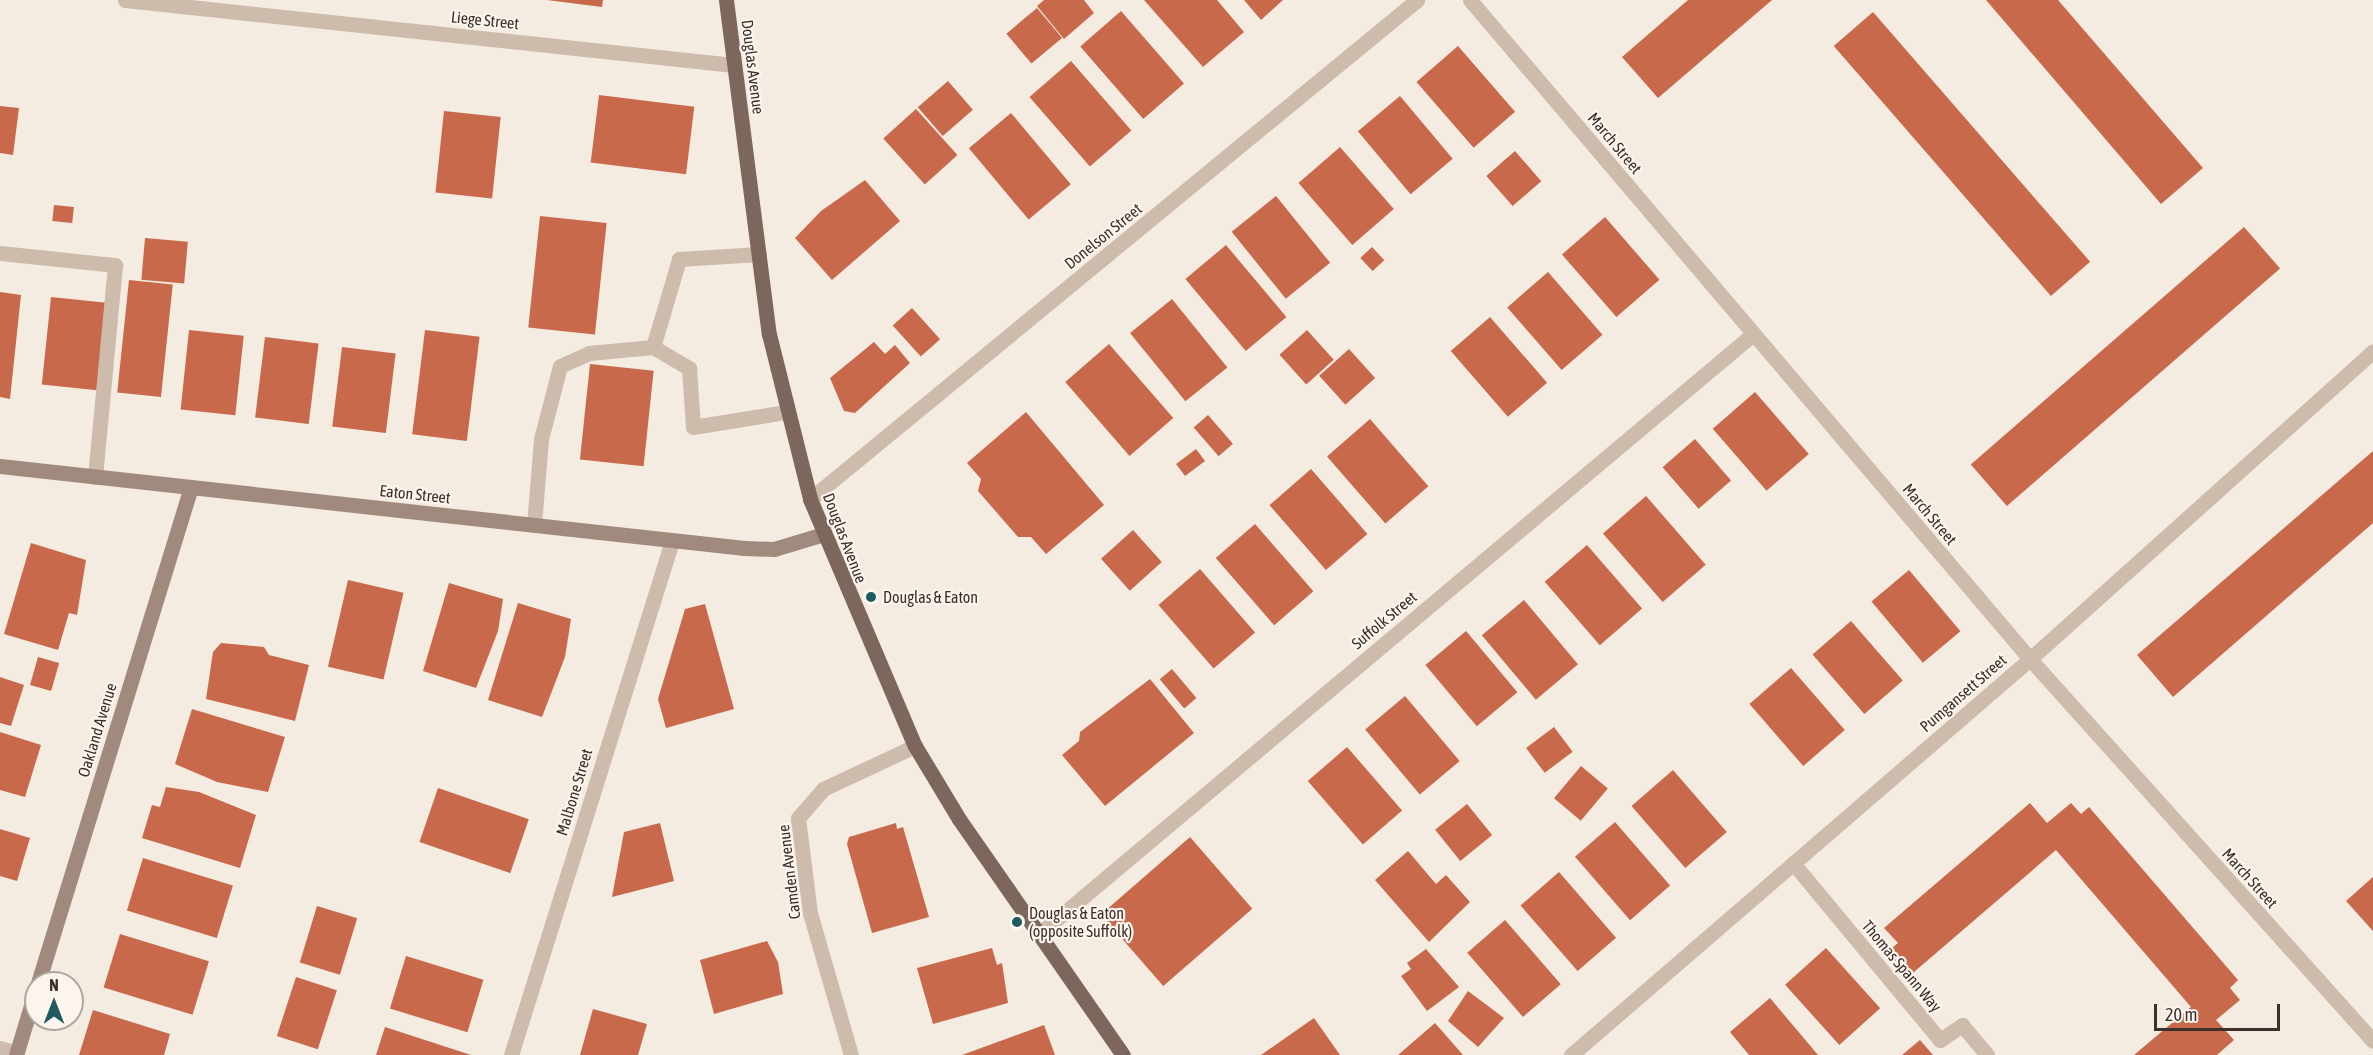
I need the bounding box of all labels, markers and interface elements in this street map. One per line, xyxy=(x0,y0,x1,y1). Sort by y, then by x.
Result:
street label: Liege Street xyxy=(450,7,520,33)
street label: Douglas Avenue xyxy=(738,19,768,115)
street label: March Street xyxy=(1584,109,1646,177)
street label: Donelson Street xyxy=(1060,199,1146,273)
street label: March Street xyxy=(1899,480,1961,548)
street label: Eaton Street xyxy=(379,481,451,507)
street label: Douglas Avenue xyxy=(819,490,871,586)
place label: Douglas & Eaton xyxy=(883,587,978,607)
street label: Suffolk Street xyxy=(1347,587,1421,653)
marker: Douglas & Eaton xyxy=(864,590,878,604)
street label: Pumgansett Street xyxy=(1916,650,2010,736)
street label: Oakland Avenue xyxy=(74,681,120,779)
street label: Malbone Street xyxy=(552,746,596,838)
street label: Camden Avenue xyxy=(774,824,804,920)
street label: March Street xyxy=(2218,844,2282,912)
place label: Douglas & Eaton (opposite Suffolk) xyxy=(1029,903,1132,941)
marker: Douglas & Eaton (opposite Suffolk) xyxy=(1010,915,1024,929)
street label: Thomas Spann Way xyxy=(1858,916,1946,1016)
north arrow xyxy=(24,971,84,1031)
text: N xyxy=(49,976,59,994)
scale bar xyxy=(2157,992,2283,1030)
text: 20 m xyxy=(2165,1004,2197,1025)

